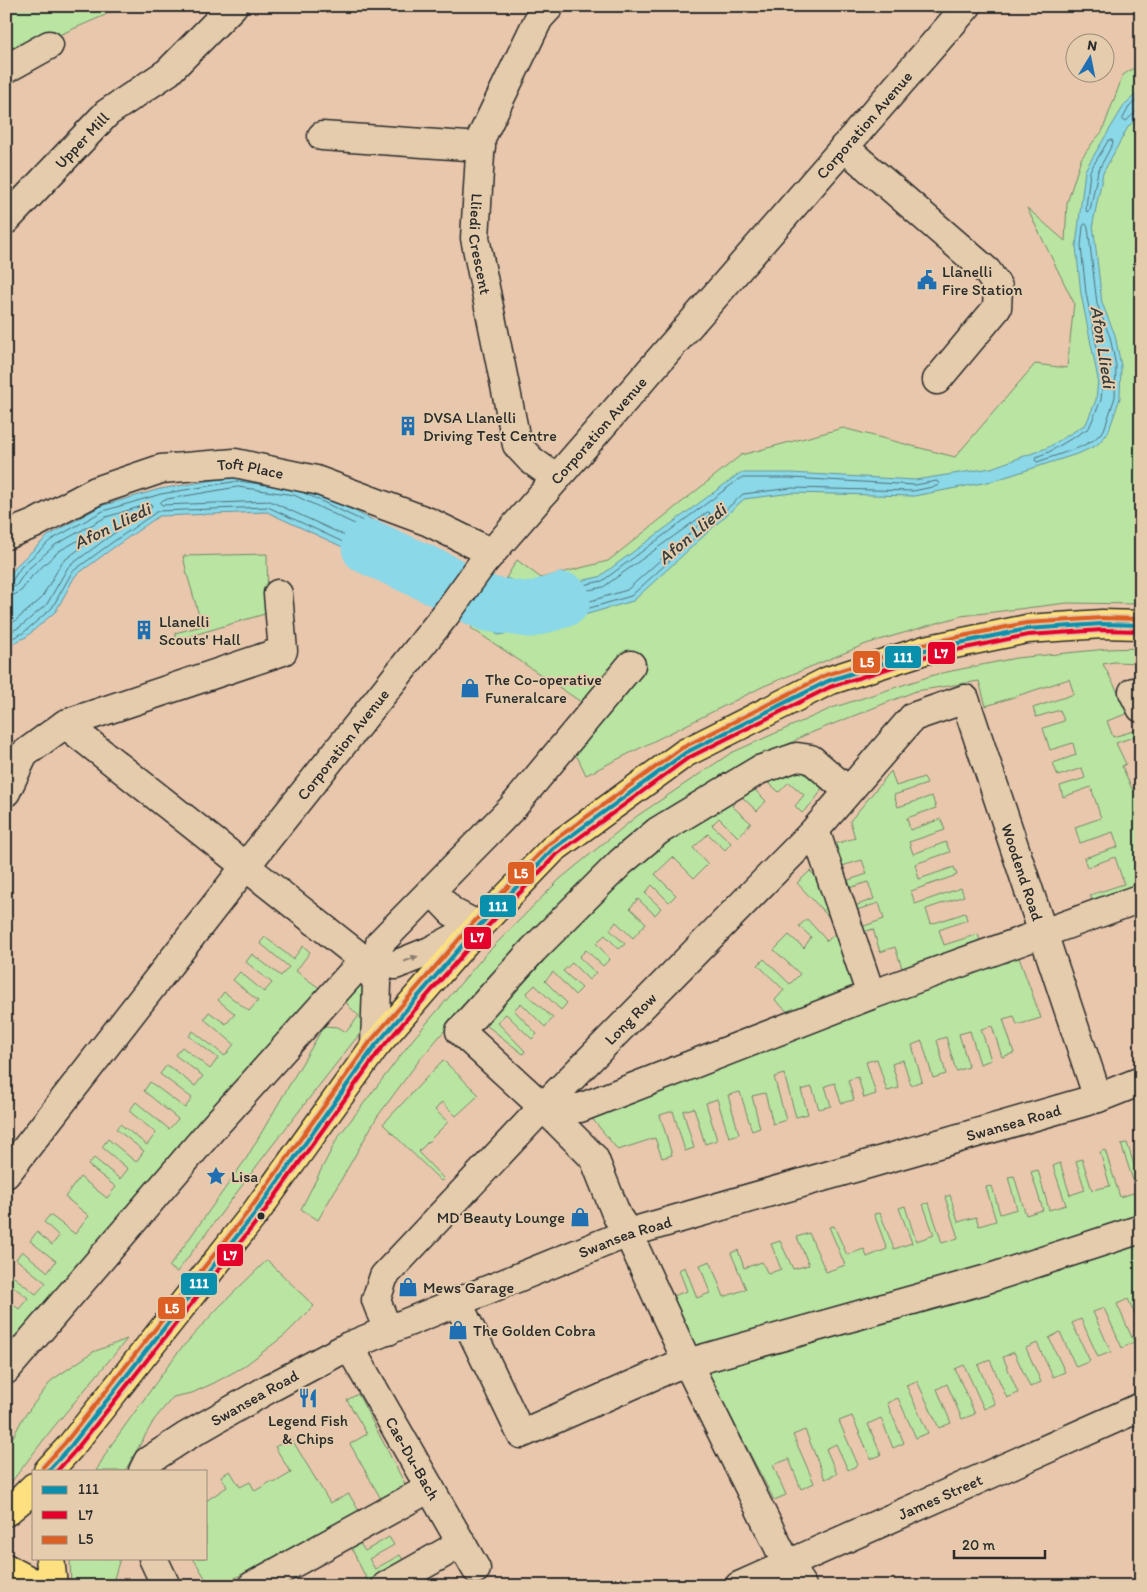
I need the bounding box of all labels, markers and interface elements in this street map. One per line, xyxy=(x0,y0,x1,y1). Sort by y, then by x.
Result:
north arrow xyxy=(1064,32,1114,82)
text: N xyxy=(1086,36,1098,55)
street label: Corporation Avenue xyxy=(812,67,916,182)
street label: Upper Mill xyxy=(50,108,113,172)
street label: Lliedi Crescent xyxy=(465,193,496,296)
place label: Llanelli Fire Station xyxy=(942,262,1022,299)
public building icon: Llanelli Fire Station xyxy=(916,269,938,291)
water label: Afon Lliedi xyxy=(1086,304,1121,392)
street label: Corporation Avenue xyxy=(546,372,650,488)
place label: DVSA Llanelli Driving Test Centre xyxy=(423,408,557,445)
building icon: DVSA Llanelli Driving Test Centre xyxy=(397,415,419,437)
street label: Toft Place xyxy=(216,453,286,483)
water label: Afon Lliedi xyxy=(70,497,156,554)
water label: Afon Lliedi xyxy=(653,497,733,569)
place label: Llanelli Scouts' Hall xyxy=(159,612,241,649)
building icon: Llanelli Scouts' Hall xyxy=(133,619,155,641)
line badge: L7 xyxy=(927,641,956,665)
line badge: 111 xyxy=(884,645,922,669)
text: L7 xyxy=(934,645,948,662)
text: 111 xyxy=(893,649,913,666)
line badge: L5 xyxy=(852,650,881,674)
text: L5 xyxy=(860,654,875,671)
place label: The Co-operative Funeralcare xyxy=(485,670,602,707)
shop icon: The Co-operative Funeralcare xyxy=(459,677,481,699)
street label: Corporation Avenue xyxy=(293,685,393,804)
street label: Woodend Road xyxy=(998,821,1048,923)
line badge: L5 xyxy=(507,861,535,885)
text: L5 xyxy=(514,865,529,882)
line badge: 111 xyxy=(479,894,517,918)
text: 111 xyxy=(488,898,508,915)
line badge: L7 xyxy=(463,926,492,950)
text: L7 xyxy=(470,929,484,946)
one-way arrow xyxy=(404,954,418,962)
street label: Long Row xyxy=(600,988,660,1048)
street label: Swansea Road xyxy=(964,1100,1063,1145)
place icon: Lisa xyxy=(205,1165,227,1187)
place label: Lisa xyxy=(231,1167,258,1186)
shop icon: MD Beauty Lounge xyxy=(569,1206,591,1228)
place label: MD Beauty Lounge xyxy=(437,1208,565,1227)
unlabelled marker xyxy=(256,1211,266,1221)
street label: Swansea Road xyxy=(575,1211,674,1262)
line badge: L7 xyxy=(216,1243,244,1267)
text: L7 xyxy=(223,1247,237,1264)
line badge: 111 xyxy=(180,1272,218,1296)
text: 111 xyxy=(189,1275,209,1292)
shop icon: Mews Garage xyxy=(397,1276,419,1298)
place label: Mews Garage xyxy=(423,1278,514,1297)
line badge: L5 xyxy=(157,1296,186,1320)
text: L5 xyxy=(165,1300,180,1317)
shop icon: The Golden Cobra xyxy=(447,1319,469,1341)
place label: The Golden Cobra xyxy=(473,1321,596,1340)
street label: Swansea Road xyxy=(207,1365,302,1430)
restaurant icon: Legend Fish & Chips xyxy=(297,1387,319,1409)
place label: Legend Fish & Chips xyxy=(268,1411,348,1448)
street label: Cae-Du-Bach xyxy=(382,1413,444,1503)
street label: James Street xyxy=(895,1469,985,1524)
legend xyxy=(32,1470,208,1560)
text: 111 xyxy=(78,1480,99,1498)
text: L7 xyxy=(78,1506,94,1524)
scale bar xyxy=(954,1527,1046,1559)
text: L5 xyxy=(78,1530,94,1548)
text: 20 m xyxy=(962,1536,996,1554)

